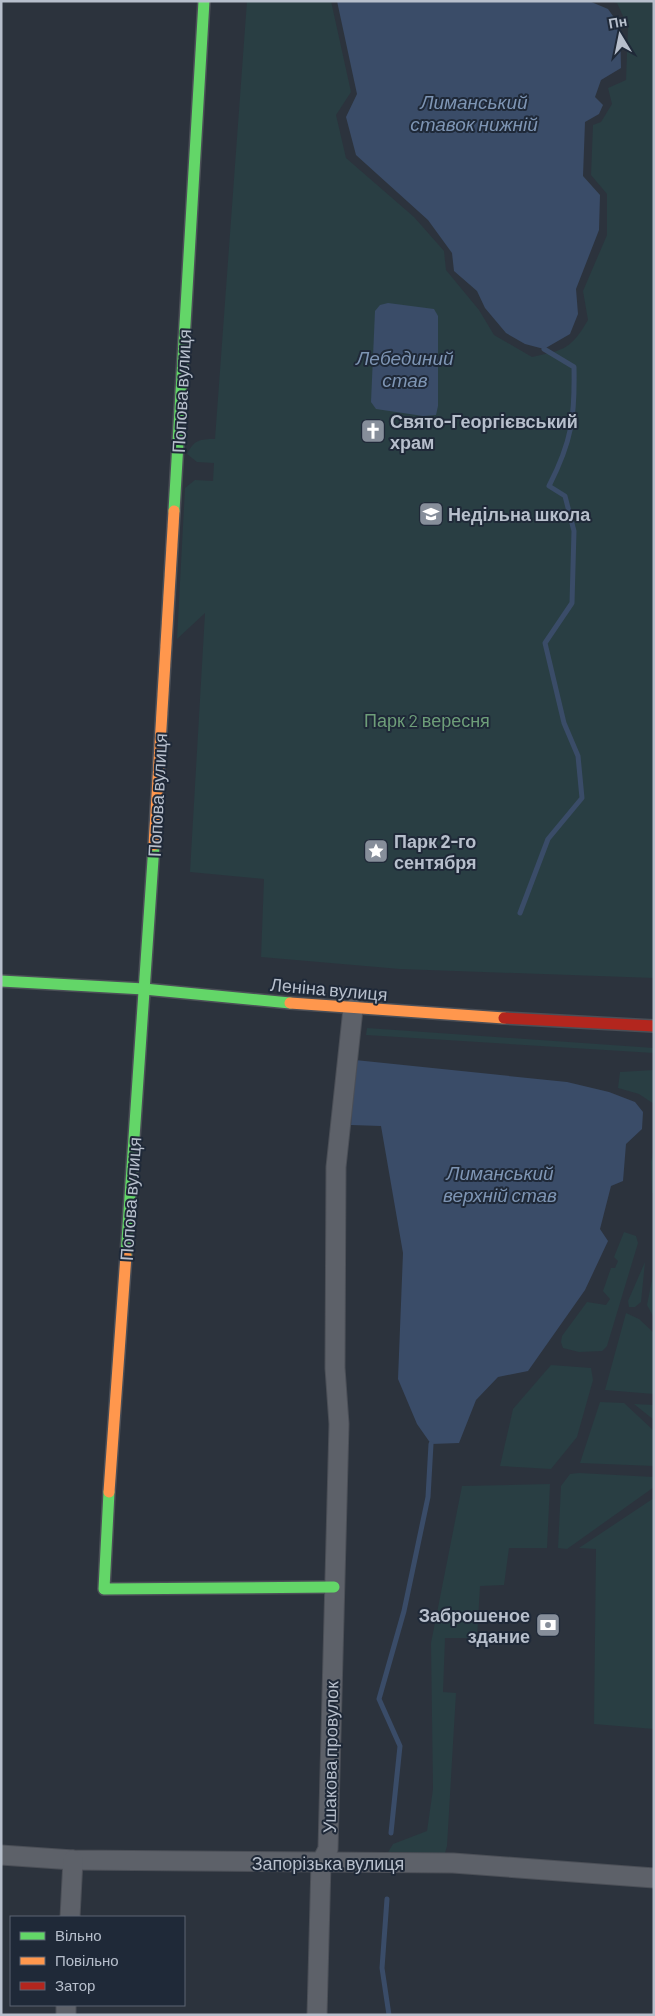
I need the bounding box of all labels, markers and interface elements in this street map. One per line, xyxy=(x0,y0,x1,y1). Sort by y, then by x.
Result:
north arrow xyxy=(595,10,645,60)
text: Пн xyxy=(607,12,628,32)
water label: Лиманський ставок нижній xyxy=(410,90,538,135)
street label: Попова вулиця xyxy=(167,328,195,454)
water label: Лебединий став xyxy=(354,346,454,391)
place label: Свято-Георгієвський храм xyxy=(390,410,578,453)
church icon: Свято-Георгієвський храм xyxy=(360,418,386,444)
school or university icon: Недільна школа xyxy=(418,501,444,527)
place label: Недільна школа xyxy=(448,503,591,525)
park label: Парк 2 вересня xyxy=(364,709,490,731)
street label: Попова вулиця xyxy=(143,732,171,858)
place label: Парк 2-го сентября xyxy=(394,830,477,873)
place icon: Парк 2-го сентября xyxy=(363,838,389,864)
street label: Леніна вулиця xyxy=(269,973,389,1005)
street label: Попова вулиця xyxy=(115,1136,145,1262)
water label: Лиманський верхній став xyxy=(443,1161,557,1206)
place label: Заброшеное здание xyxy=(419,1604,530,1647)
bank icon: Заброшеное здание xyxy=(535,1612,561,1638)
street label: Ушакова провулок xyxy=(318,1681,342,1833)
street label: Запорізька вулиця xyxy=(252,1852,404,1874)
legend xyxy=(10,1916,185,2006)
text: Вільно xyxy=(55,1926,102,1944)
text: Повільно xyxy=(55,1951,119,1969)
text: Затор xyxy=(55,1976,95,1994)

